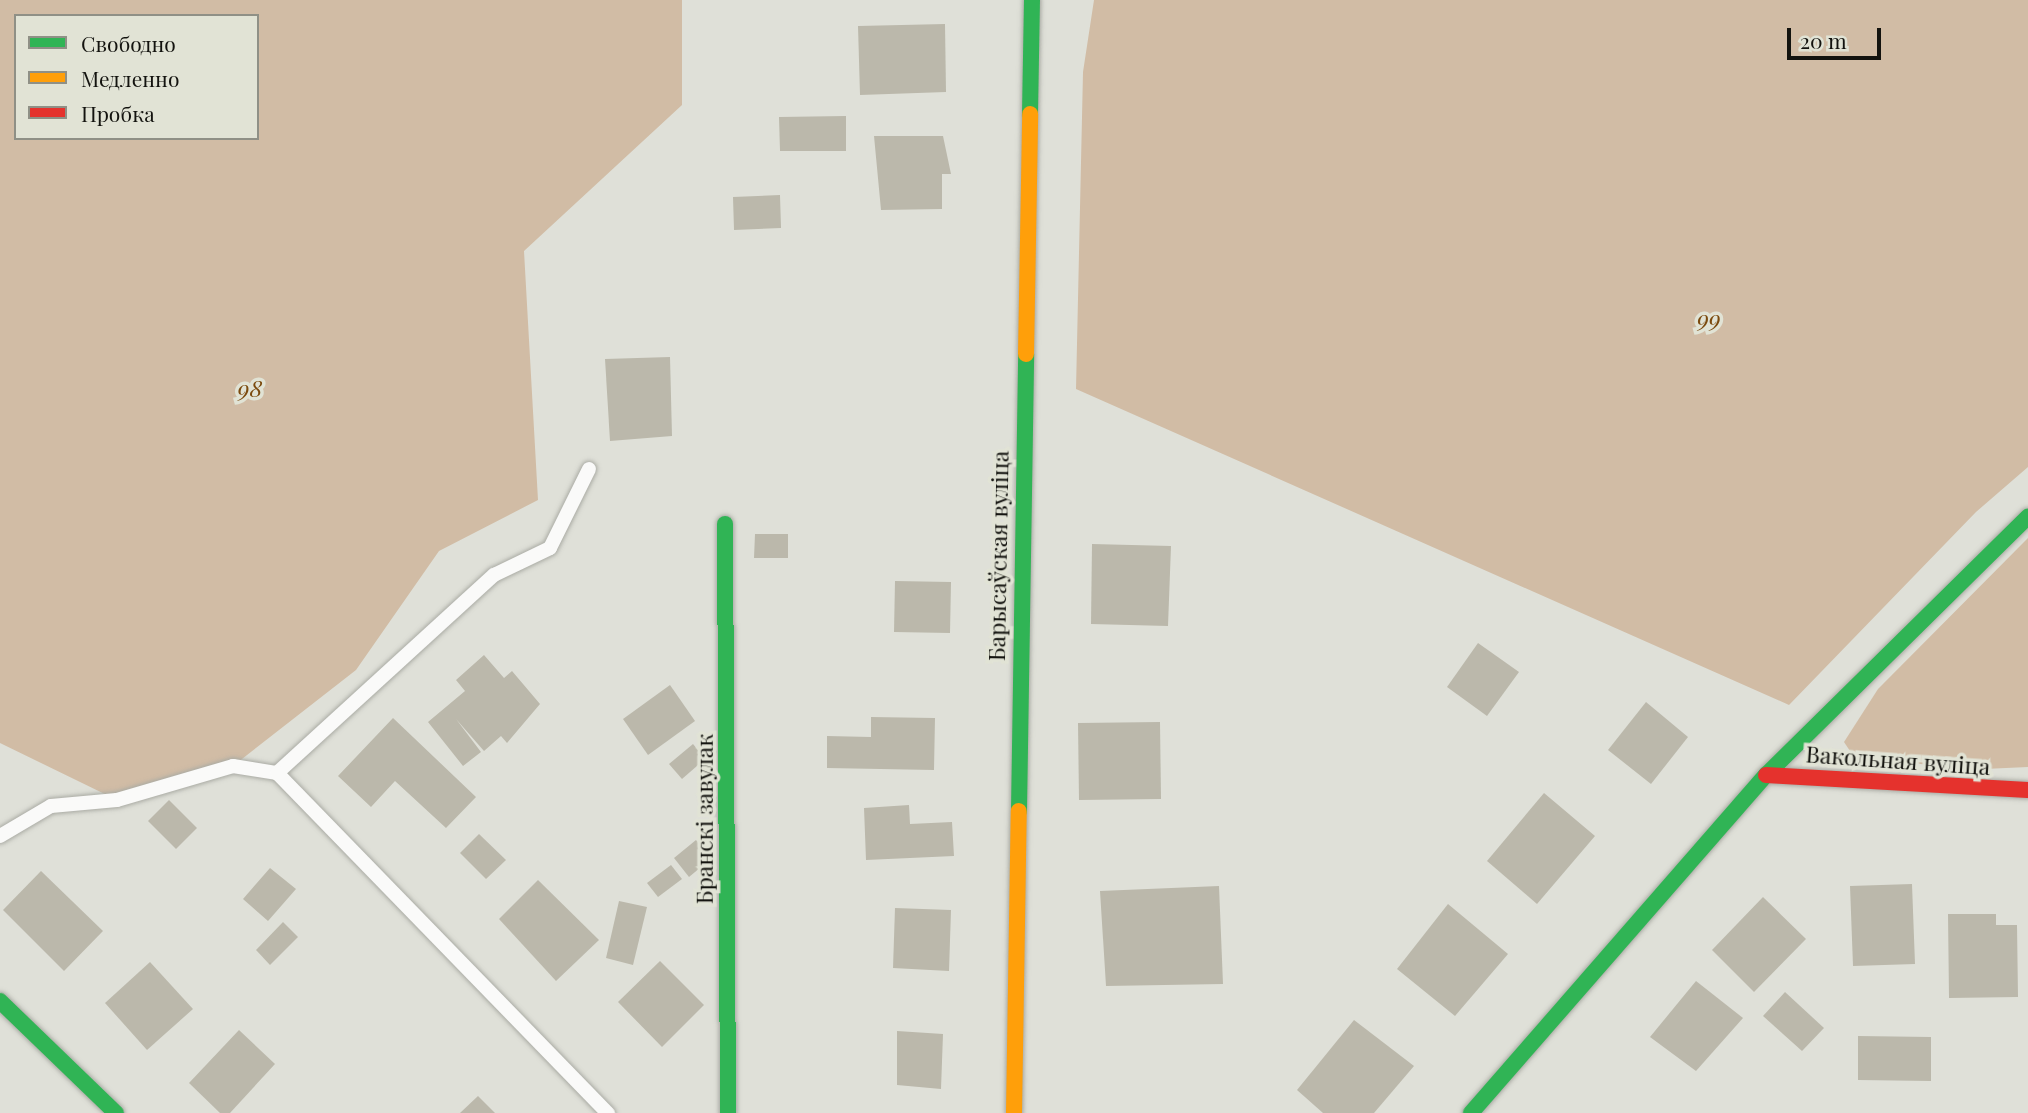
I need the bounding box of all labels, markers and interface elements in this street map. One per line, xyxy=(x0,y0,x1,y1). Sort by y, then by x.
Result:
legend xyxy=(14,14,259,140)
scale bar xyxy=(1790,14,1884,58)
text: 20 m xyxy=(1800,26,1847,54)
text: Свободно xyxy=(81,29,176,57)
text: Медленно xyxy=(81,64,179,92)
text: Пробка xyxy=(81,99,155,127)
park label: 99 xyxy=(1697,304,1721,332)
park label: 98 xyxy=(238,374,262,402)
street label: Барысаўская вуліца xyxy=(982,451,1014,661)
street label: Бранскі завулак xyxy=(690,734,718,904)
street label: Вакольная вуліца xyxy=(1805,740,1991,780)

